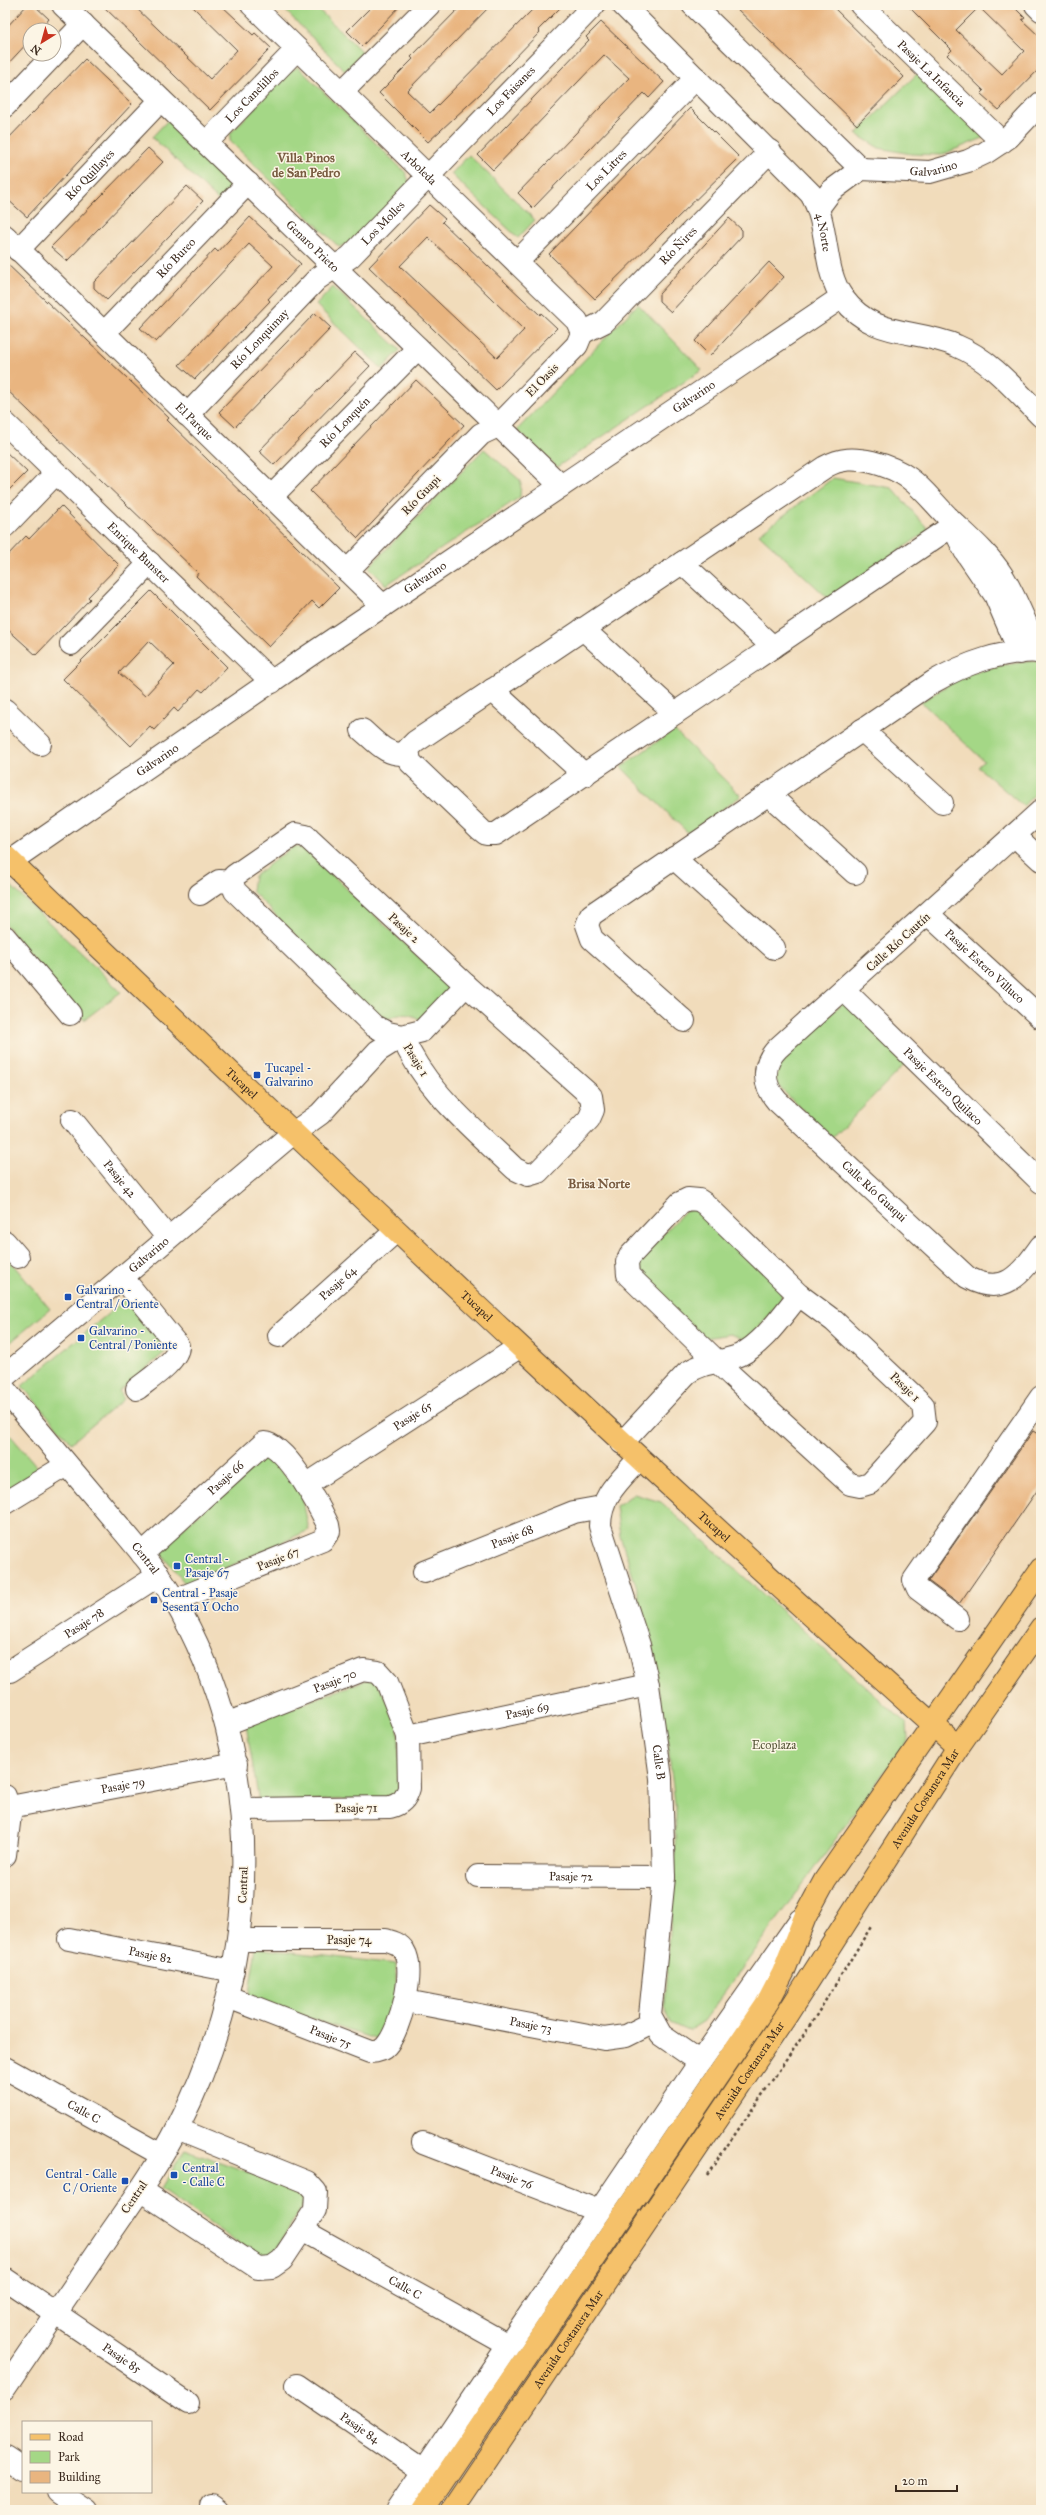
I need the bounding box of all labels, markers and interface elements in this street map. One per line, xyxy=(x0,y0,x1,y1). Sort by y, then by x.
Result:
north arrow xyxy=(22,22,62,62)
street label: Pasaje La Infancia xyxy=(894,37,969,110)
text: N xyxy=(28,41,44,58)
street label: Los Faisanes xyxy=(484,63,538,119)
street label: Los Canelillos xyxy=(222,65,281,126)
street label: Río Quillayes xyxy=(62,146,117,203)
street label: Arboleda xyxy=(398,146,440,188)
street label: Los Litres xyxy=(583,147,629,194)
district label: Villa Pinos de San Pedro xyxy=(272,150,340,181)
street label: Galvarino xyxy=(909,158,959,179)
street label: Los Molles xyxy=(358,198,407,248)
street label: 4 Norte xyxy=(813,211,834,253)
street label: Genaro Prieto xyxy=(283,217,342,275)
street label: Río Ñires xyxy=(656,224,700,268)
street label: Río Bureo xyxy=(154,235,199,281)
street label: Río Lonquimay xyxy=(228,306,292,372)
street label: El Oasis xyxy=(523,360,561,400)
street label: Galvarino xyxy=(670,377,718,416)
street label: Río Lonquén xyxy=(317,394,373,451)
street label: El Parque xyxy=(172,400,216,443)
street label: Río Guapi xyxy=(399,472,444,518)
street label: Enrique Bunster xyxy=(104,519,173,586)
street label: Galvarino xyxy=(401,558,449,597)
street label: Galvarino xyxy=(134,741,181,780)
street label: Calle Río Cautín xyxy=(863,909,933,974)
street label: Pasaje 2 xyxy=(385,910,423,946)
street label: Pasaje Estero Villuco xyxy=(942,926,1027,1006)
street label: Pasaje 1 xyxy=(400,1041,432,1079)
street label: Pasaje Estero Quilaco xyxy=(900,1045,985,1128)
place label: Tucapel - Galvarino xyxy=(265,1061,313,1089)
street label: Tucapel xyxy=(223,1065,261,1102)
marker: Tucapel - Galvarino xyxy=(252,1070,262,1080)
street label: Pasaje 42 xyxy=(101,1157,139,1201)
street label: Calle Río Guaqui xyxy=(839,1158,910,1225)
district label: Brisa Norte xyxy=(568,1176,631,1192)
street label: Galvarino xyxy=(126,1234,172,1276)
street label: Pasaje 64 xyxy=(317,1263,359,1303)
place label: Galvarino - Central / Oriente xyxy=(76,1283,159,1311)
street label: Tucapel xyxy=(458,1288,496,1325)
marker: Galvarino - Central / Oriente xyxy=(63,1292,73,1302)
place label: Galvarino - Central / Poniente xyxy=(89,1324,177,1352)
marker: Galvarino - Central / Poniente xyxy=(76,1333,86,1343)
street label: Pasaje 1 xyxy=(887,1369,923,1405)
street label: Pasaje 65 xyxy=(391,1398,435,1434)
street label: Pasaje 66 xyxy=(205,1457,247,1498)
street label: Tucapel xyxy=(695,1508,734,1545)
street label: Pasaje 68 xyxy=(489,1522,535,1551)
street label: Central xyxy=(129,1539,163,1577)
street label: Pasaje 67 xyxy=(255,1544,301,1574)
place label: Central - Pasaje 67 xyxy=(185,1552,229,1580)
marker: Central - Pasaje 67 xyxy=(172,1561,182,1571)
place label: Central - Pasaje Sesenta Y Ocho xyxy=(162,1586,239,1614)
marker: Central - Pasaje Sesenta Y Ocho xyxy=(149,1595,159,1605)
street label: Pasaje 78 xyxy=(61,1605,106,1641)
street label: Pasaje 70 xyxy=(311,1666,358,1696)
street label: Pasaje 69 xyxy=(504,1699,550,1722)
park label: Ecoplaza xyxy=(752,1738,797,1752)
street label: Calle B xyxy=(649,1744,668,1781)
street label: Avenida Costanera Mar xyxy=(888,1746,962,1852)
street label: Pasaje 79 xyxy=(100,1774,146,1797)
street label: Pasaje 71 xyxy=(334,1801,378,1815)
street label: Central xyxy=(235,1866,251,1904)
street label: Pasaje 72 xyxy=(549,1869,593,1884)
street label: Pasaje 74 xyxy=(327,1933,372,1947)
street label: Pasaje 82 xyxy=(128,1944,173,1966)
street label: Pasaje 73 xyxy=(508,2014,553,2036)
street label: Avenida Costanera Mar xyxy=(711,2018,788,2123)
street label: Pasaje 75 xyxy=(308,2022,354,2051)
street label: Calle C xyxy=(65,2097,103,2126)
place label: Central - Calle C xyxy=(182,2161,225,2189)
street label: Pasaje 76 xyxy=(488,2163,536,2192)
place label: Central - Calle C / Oriente xyxy=(46,2167,117,2195)
marker: Central - Calle C xyxy=(169,2170,179,2180)
marker: Central - Calle C / Oriente xyxy=(120,2176,130,2186)
street label: Central xyxy=(118,2177,150,2216)
street label: Calle C xyxy=(386,2273,424,2302)
street label: Avenida Costanera Mar xyxy=(530,2287,606,2392)
street label: Pasaje 85 xyxy=(100,2340,144,2376)
street label: Pasaje 84 xyxy=(337,2409,382,2446)
legend xyxy=(22,2421,152,2493)
text: Road xyxy=(58,2430,84,2444)
text: Park xyxy=(58,2450,80,2464)
scale bar xyxy=(896,2467,957,2493)
text: Building xyxy=(58,2470,101,2485)
text: 20 m xyxy=(902,2474,928,2488)

